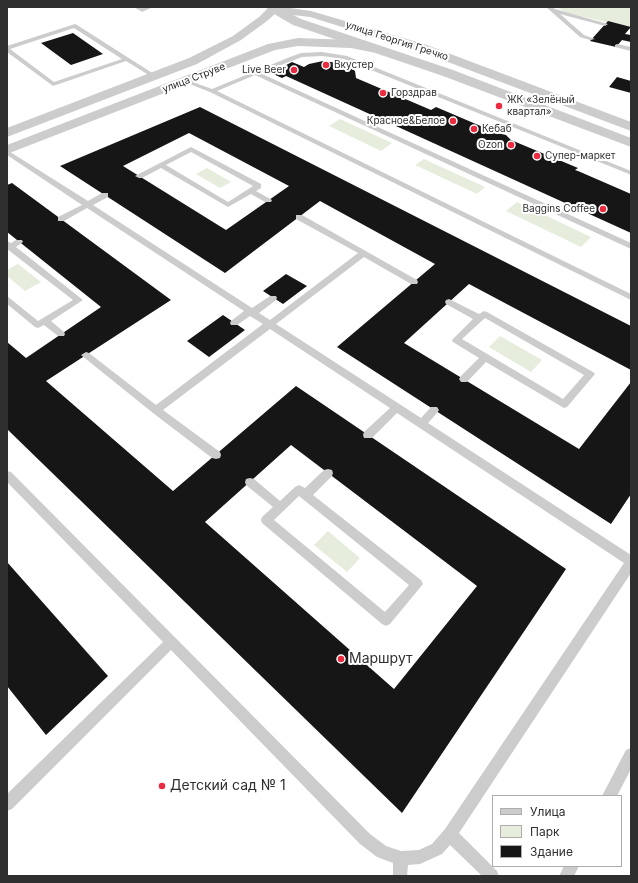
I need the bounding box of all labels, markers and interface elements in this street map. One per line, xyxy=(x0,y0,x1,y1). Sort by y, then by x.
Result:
street label: улица Георгия Гречко xyxy=(344,19,450,63)
place label: Вкустер xyxy=(334,59,374,71)
marker: Вкустер xyxy=(321,60,331,70)
street label: улица Струве xyxy=(161,61,227,95)
place label: Live Beer xyxy=(242,64,286,76)
marker: Live Beer xyxy=(289,65,299,75)
place label: Горздрав xyxy=(391,87,437,99)
marker: Горздрав xyxy=(378,88,388,98)
place label: ЖК «Зелёный квартал» xyxy=(507,94,575,118)
marker: ЖК «Зелёный квартал» xyxy=(494,101,504,111)
place label: Красное&Белое xyxy=(367,115,445,127)
marker: Красное&Белое xyxy=(448,116,458,126)
place label: Кебаб xyxy=(482,123,512,135)
marker: Кебаб xyxy=(469,124,479,134)
place label: Ozon xyxy=(478,139,503,151)
marker: Ozon xyxy=(506,140,516,150)
place label: Супер-маркет xyxy=(545,150,615,162)
marker: Супер-маркет xyxy=(532,151,542,161)
place label: Baggins Coffee xyxy=(522,203,595,215)
marker: Baggins Coffee xyxy=(598,204,608,214)
place label: Маршрут xyxy=(349,651,412,667)
marker: Маршрут xyxy=(336,654,346,664)
place label: Детский сад № 1 xyxy=(170,778,286,794)
marker: Детский сад № 1 xyxy=(157,781,167,791)
legend xyxy=(492,795,622,867)
text: Улица xyxy=(530,804,565,819)
text: Парк xyxy=(530,824,560,839)
text: Здание xyxy=(530,844,573,859)

